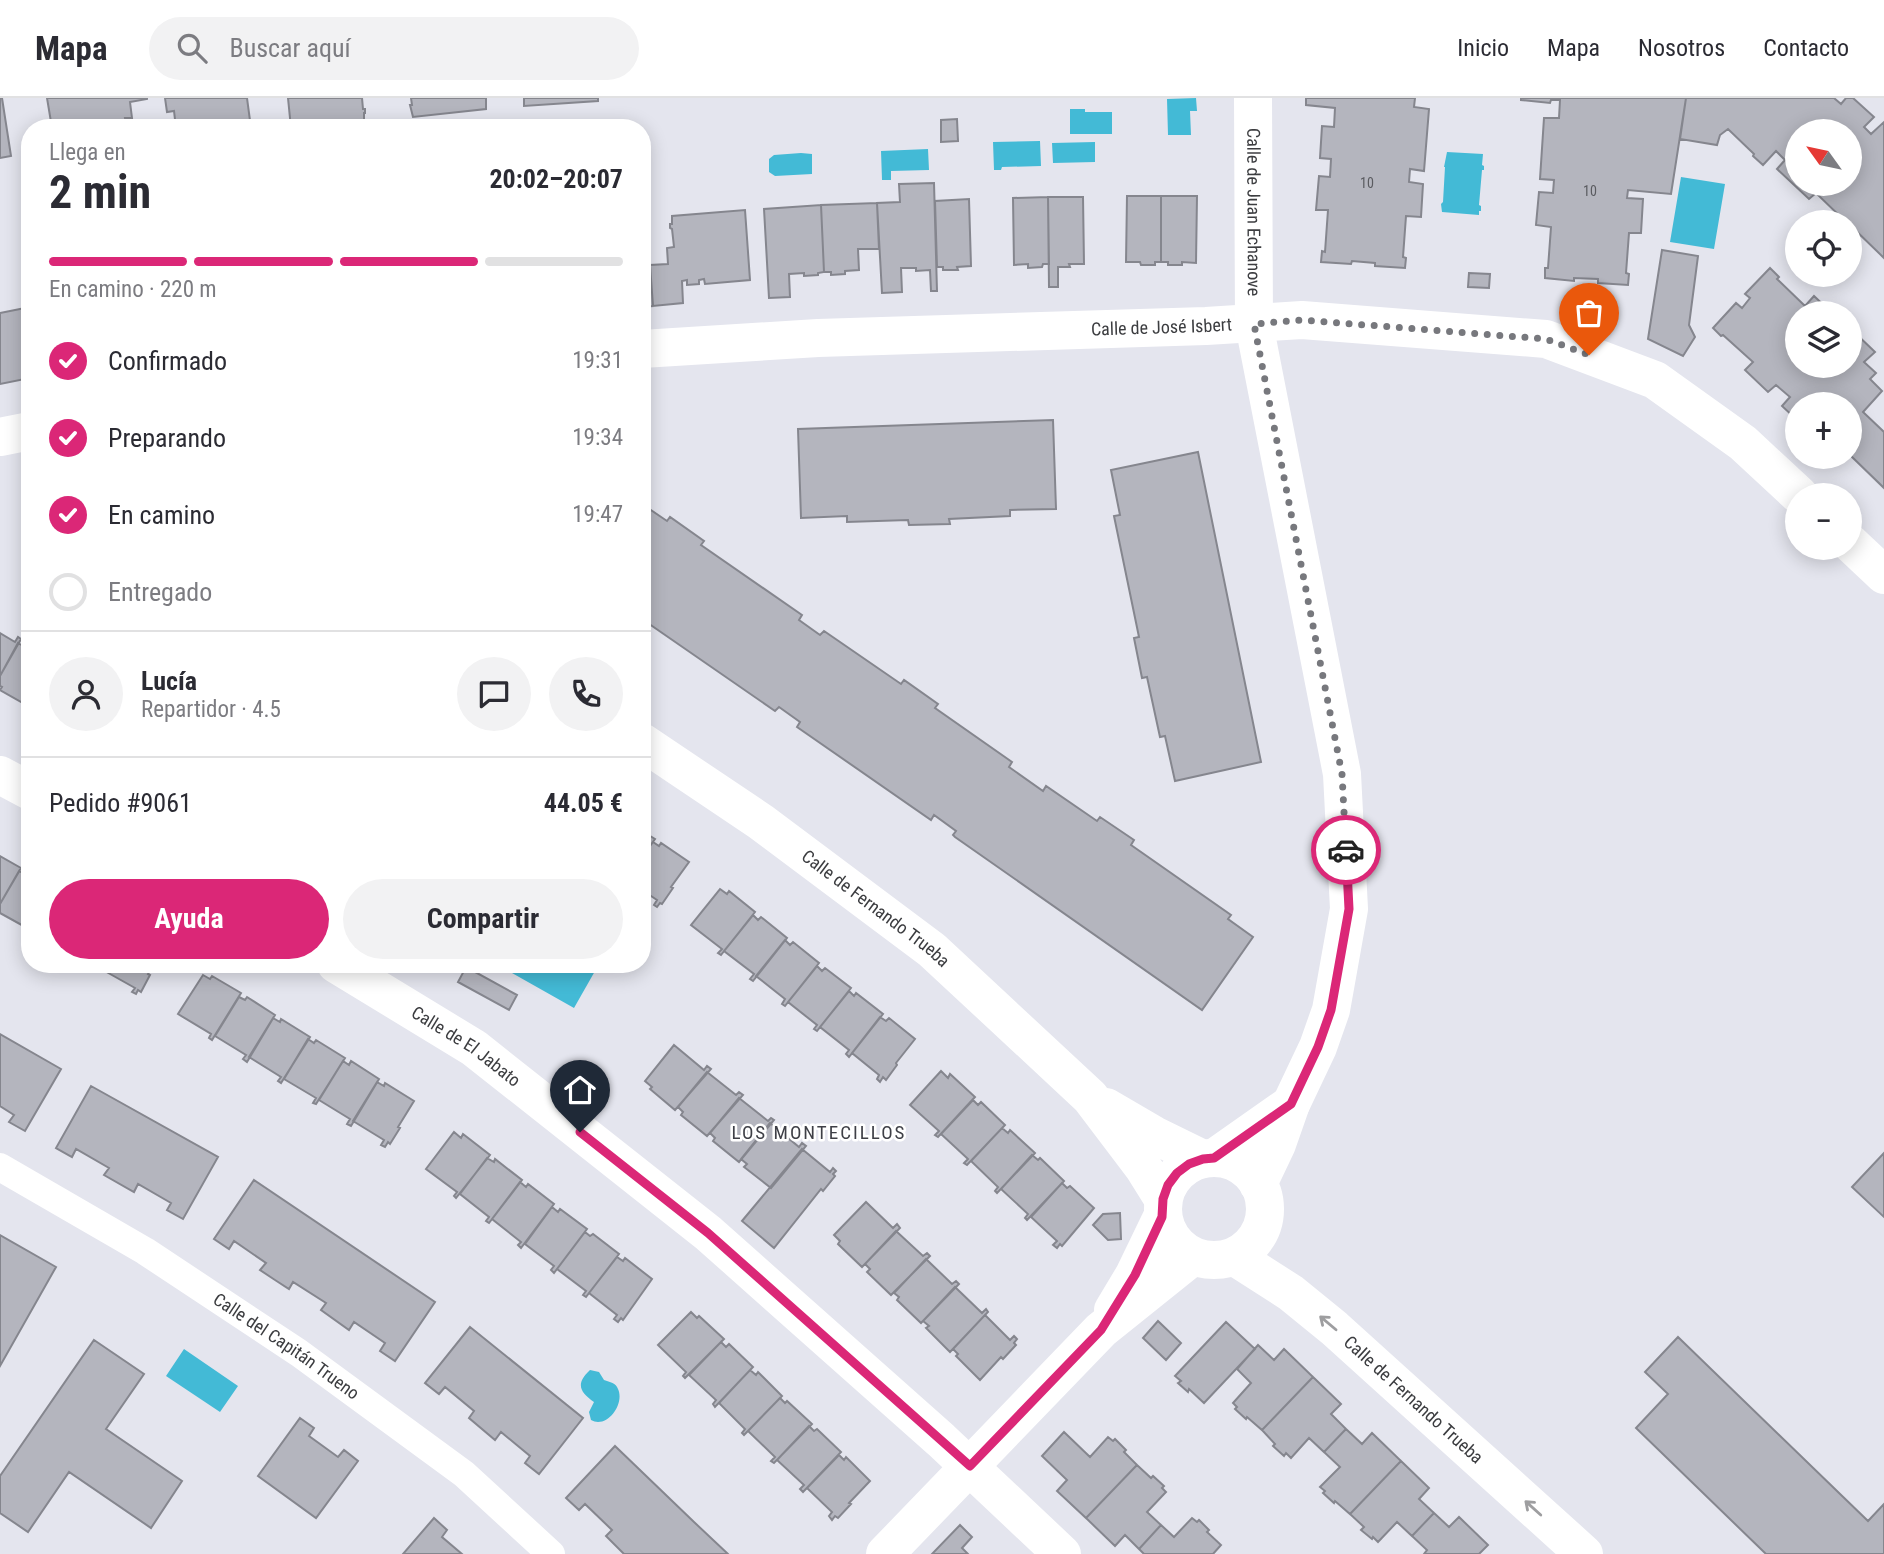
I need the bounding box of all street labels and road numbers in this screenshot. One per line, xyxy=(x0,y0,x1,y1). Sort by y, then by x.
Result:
street label: Calle de Juan Echanove xyxy=(1243,128,1265,296)
street label: Calle de José Isbert xyxy=(1091,313,1233,340)
street label: Calle de Fernando Trueba xyxy=(798,845,954,971)
street label: Calle de El Jabato xyxy=(408,1002,525,1091)
street label: Calle del Capitán Trueno xyxy=(210,1288,364,1404)
street label: Calle de Fernando Trueba xyxy=(1340,1331,1488,1468)

